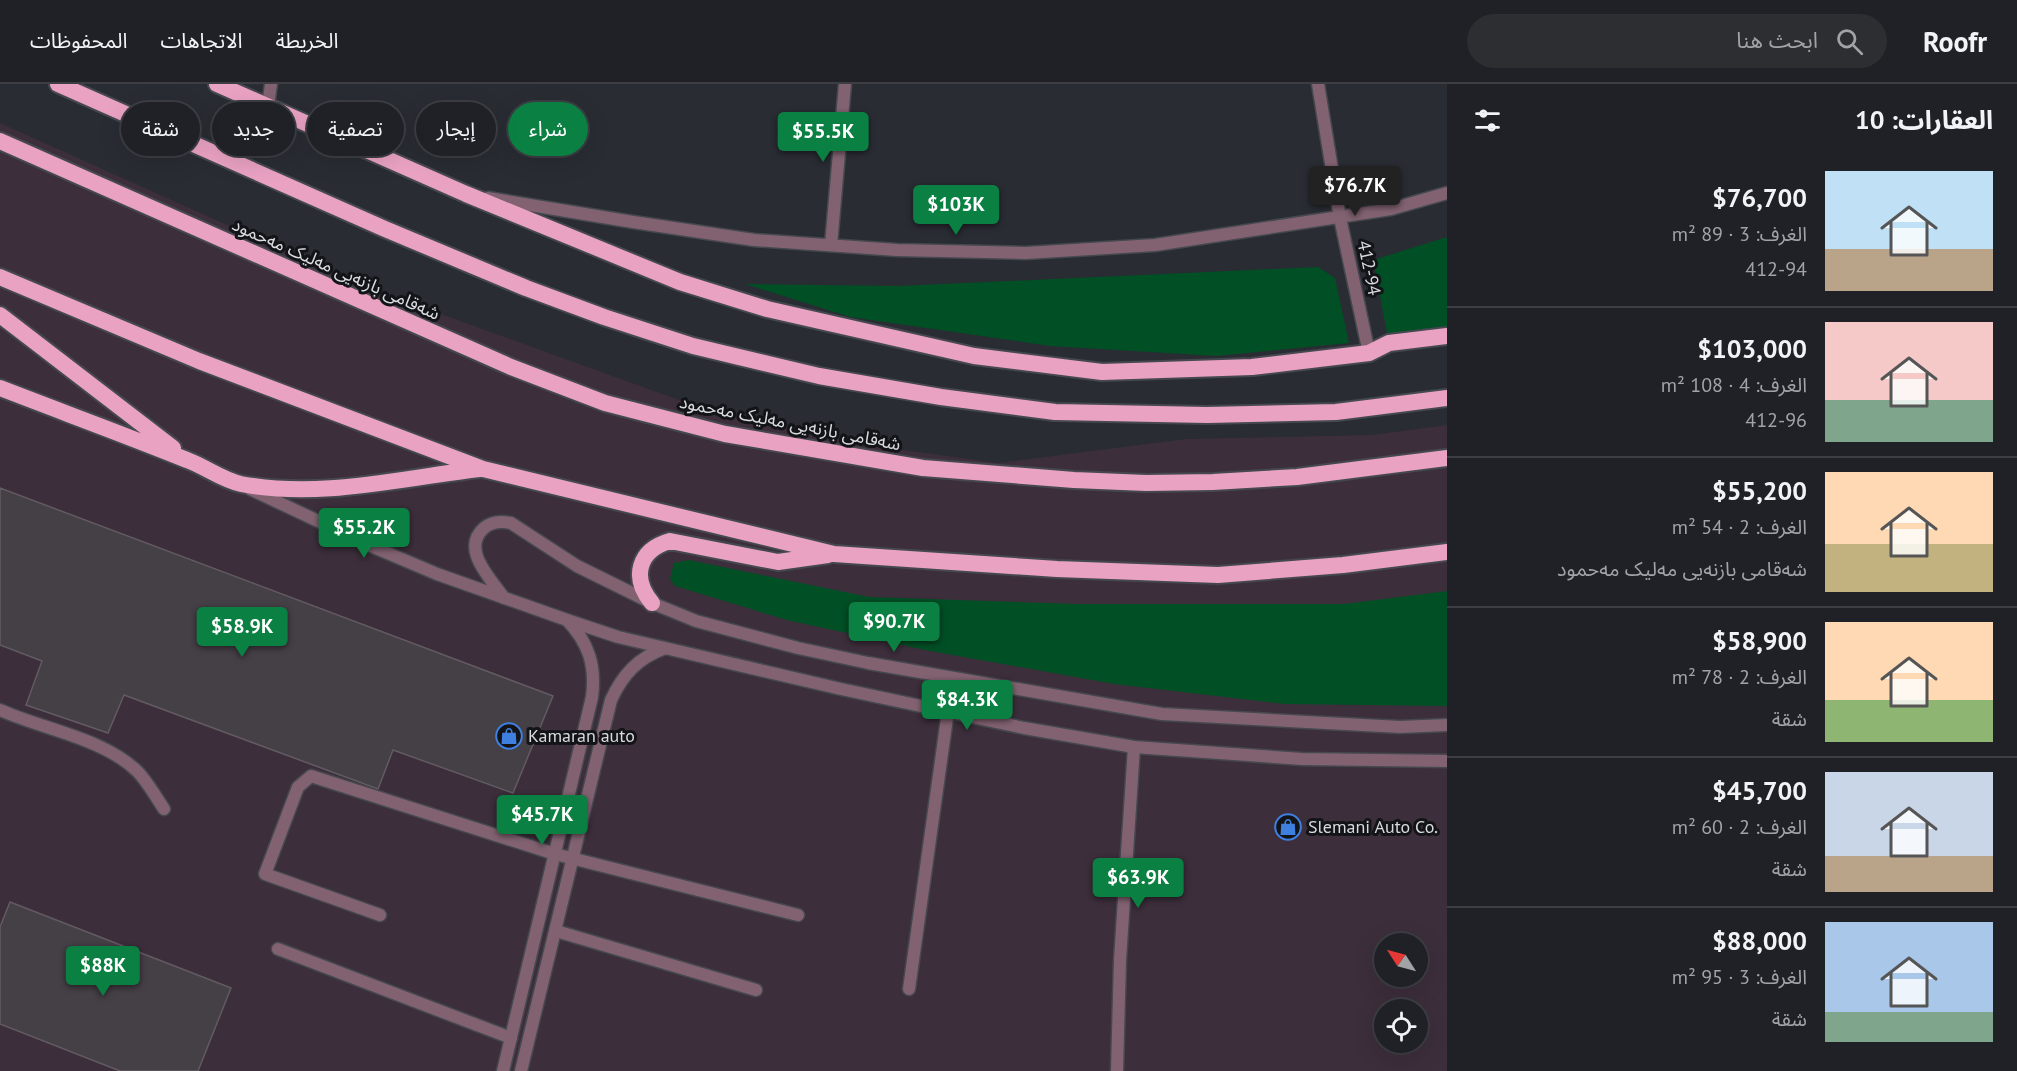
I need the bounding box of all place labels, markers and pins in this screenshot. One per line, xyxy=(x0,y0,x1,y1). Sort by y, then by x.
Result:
pin: $55.5K xyxy=(774,112,872,163)
pin: $76.7K xyxy=(1306,166,1404,217)
pin: $103K xyxy=(914,185,998,236)
pin: $55.2K xyxy=(315,508,413,559)
pin: $90.7K xyxy=(845,602,943,653)
pin: $58.9K xyxy=(193,607,291,658)
pin: $84.3K xyxy=(918,680,1016,731)
shop icon: Kamaran auto xyxy=(494,721,524,751)
place label: Kamaran auto xyxy=(528,724,635,747)
pin: $45.7K xyxy=(493,795,591,846)
shop icon: Slemani Auto Co. xyxy=(1273,812,1303,842)
place label: Slemani Auto Co. xyxy=(1308,815,1438,838)
pin: $63.9K xyxy=(1089,858,1187,909)
pin: $88K xyxy=(67,946,139,997)

